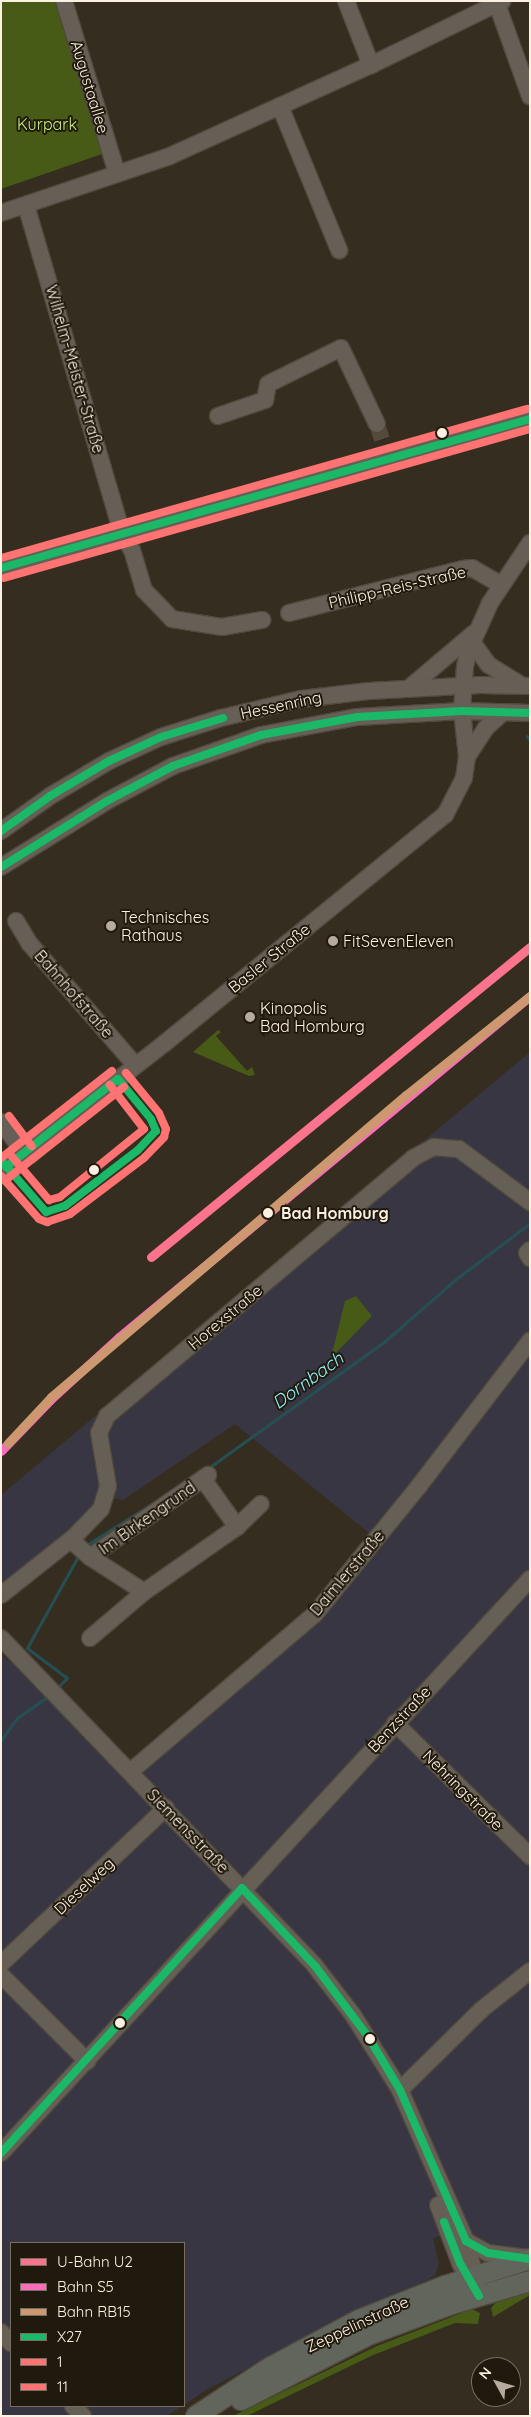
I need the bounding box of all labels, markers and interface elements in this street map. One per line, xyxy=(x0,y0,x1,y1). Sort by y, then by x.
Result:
street label: Augustaallee xyxy=(67,38,113,136)
park label: Kurpark xyxy=(17,114,77,134)
street label: Wilhelm-Meister-Straße xyxy=(42,283,108,455)
unlabelled marker xyxy=(437,428,447,438)
street label: Philipp-Reis-Straße xyxy=(326,562,468,612)
street label: Hessenring xyxy=(239,687,323,723)
place label: Technisches Rathaus xyxy=(121,907,209,945)
street label: Basler Straße xyxy=(224,919,314,997)
marker: Technisches Rathaus xyxy=(105,920,117,932)
place label: FitSevenEleven xyxy=(343,931,454,951)
marker: FitSevenEleven xyxy=(327,935,339,947)
street label: Bahnhofstraße xyxy=(31,946,117,1042)
place label: Kinopolis Bad Homburg xyxy=(260,998,365,1036)
marker: Kinopolis Bad Homburg xyxy=(244,1011,256,1023)
unlabelled marker xyxy=(89,1165,99,1175)
place label: Bad Homburg xyxy=(281,1203,389,1223)
marker: Bad Homburg xyxy=(259,1204,277,1222)
street label: Horexstraße xyxy=(184,1280,266,1354)
water label: Dornbach xyxy=(268,1348,348,1414)
street label: Im Birkengrund xyxy=(95,1478,199,1558)
street label: Daimlerstraße xyxy=(306,1527,388,1619)
street label: Benzstraße xyxy=(363,1682,435,1756)
street label: Nehringstraße xyxy=(419,1746,507,1834)
street label: Siemensstraße xyxy=(143,1785,233,1877)
street label: Dieselweg xyxy=(50,1853,118,1919)
unlabelled marker xyxy=(115,2018,125,2028)
unlabelled marker xyxy=(365,2034,375,2044)
legend xyxy=(10,2242,185,2407)
text: U-Bahn U2 xyxy=(57,2252,133,2271)
text: Bahn S5 xyxy=(57,2277,114,2296)
street label: Zeppelinstraße xyxy=(302,2292,412,2356)
text: Bahn RB15 xyxy=(57,2302,131,2321)
text: X27 xyxy=(57,2327,82,2346)
text: 1 xyxy=(57,2352,63,2371)
north arrow xyxy=(471,2357,521,2407)
text: N xyxy=(475,2364,495,2383)
text: 11 xyxy=(57,2377,68,2396)

